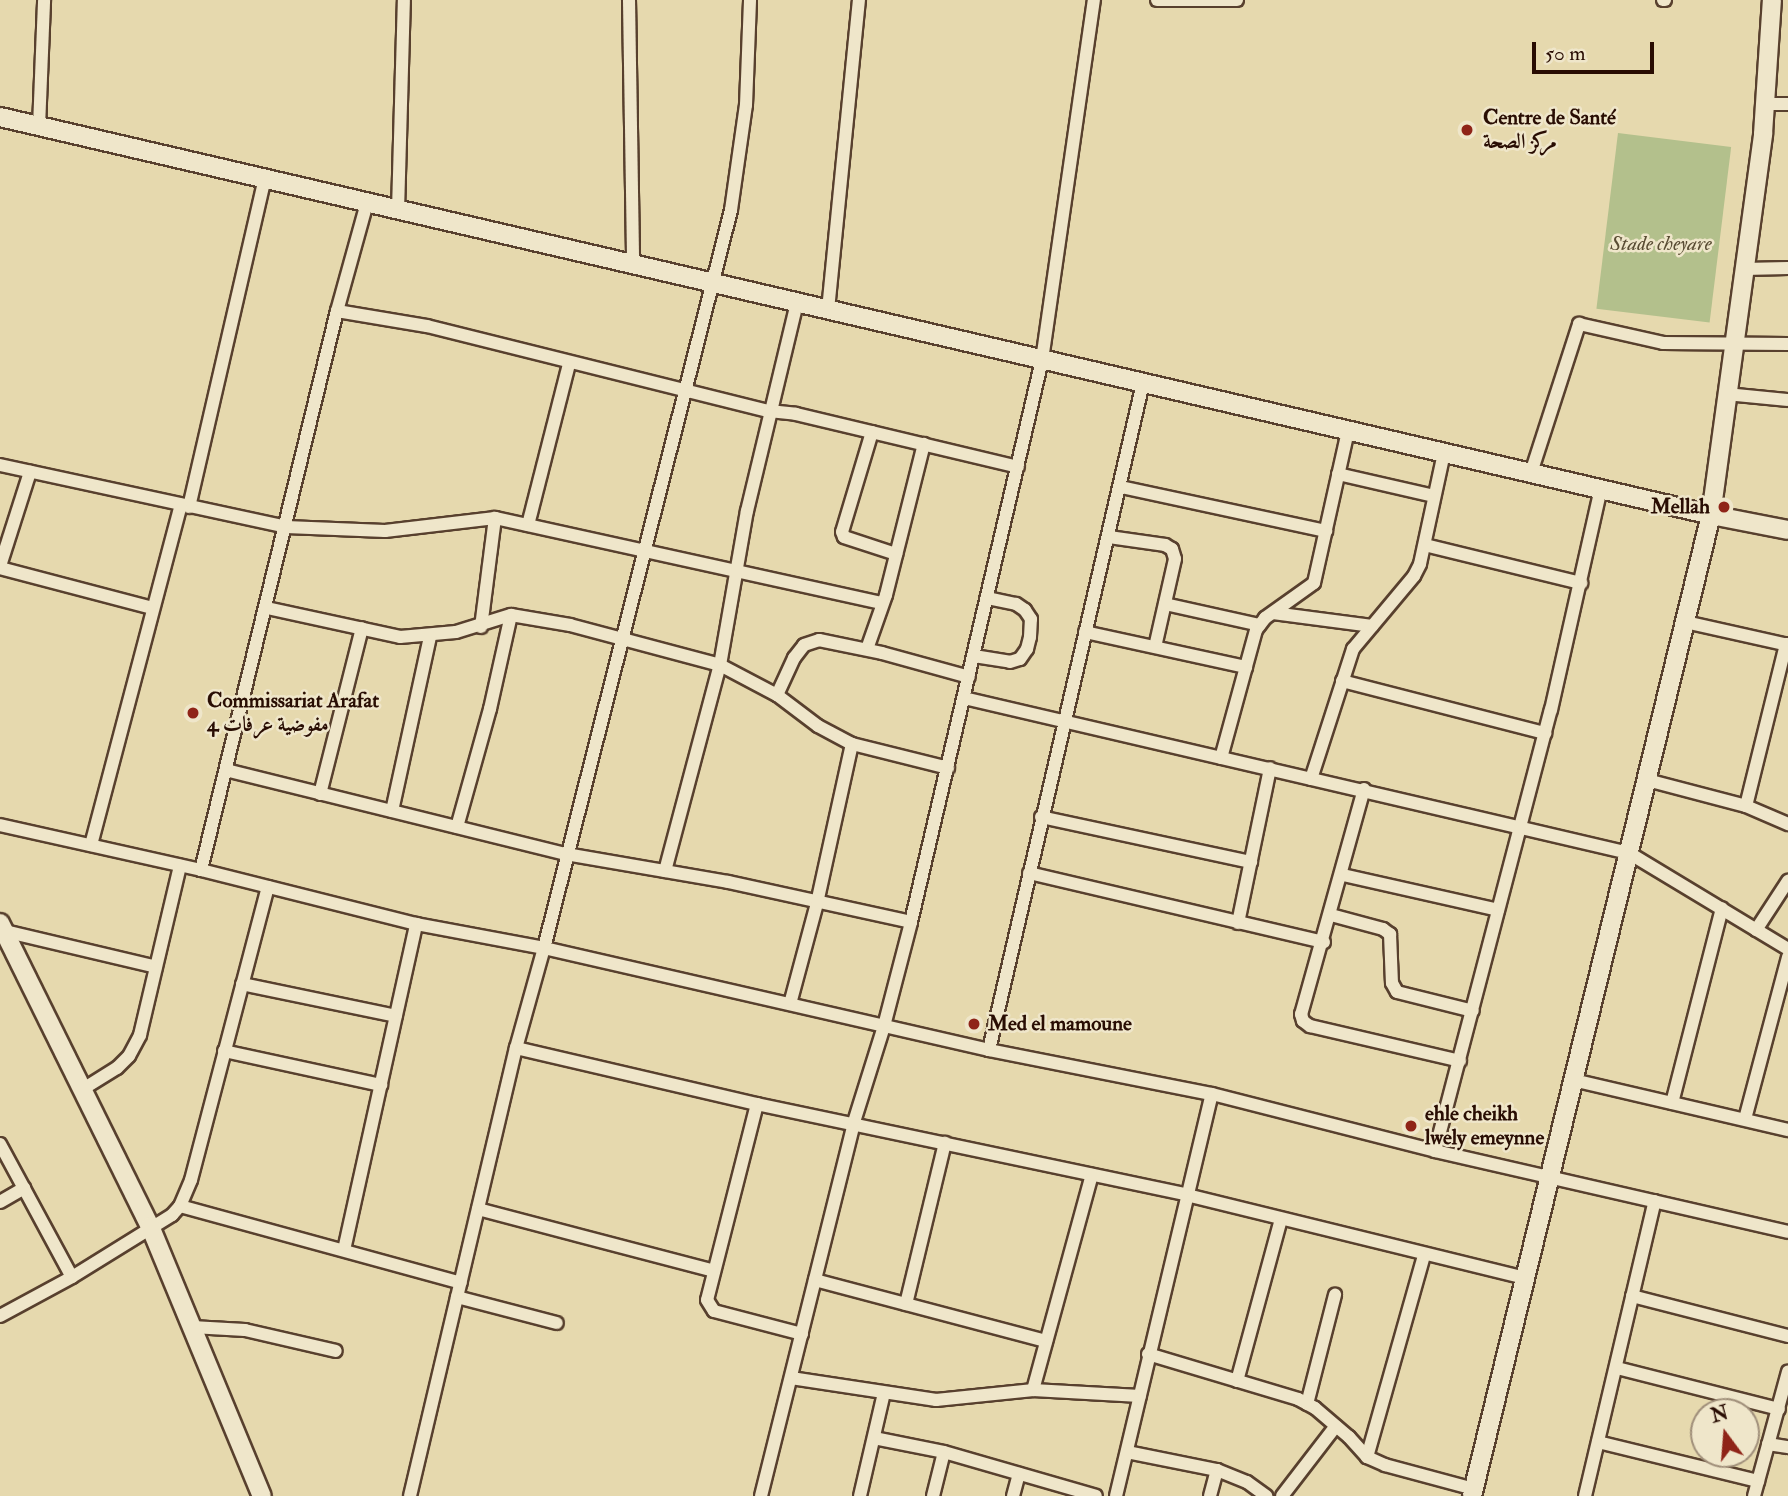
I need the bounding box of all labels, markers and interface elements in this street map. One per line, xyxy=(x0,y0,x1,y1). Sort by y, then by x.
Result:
scale bar xyxy=(1536,28,1658,72)
text: 50 m xyxy=(1545,40,1586,67)
place label: Centre de Santé مركز الصحة xyxy=(1483,105,1616,155)
marker: Centre de Santé مركز الصحة xyxy=(1457,120,1477,140)
park label: Stade cheyare xyxy=(1610,231,1712,257)
place label: Mellah xyxy=(1651,494,1710,520)
marker: Mellah xyxy=(1716,499,1732,515)
place label: Commissariat Arafat 4 مفوضية عرفات xyxy=(207,688,379,738)
marker: Commissariat Arafat 4 مفوضية عرفات xyxy=(185,705,201,721)
place label: Med el mamoune xyxy=(988,1011,1132,1037)
marker: Med el mamoune xyxy=(966,1016,982,1032)
place label: ehle cheikh lwely emeynne xyxy=(1425,1101,1544,1151)
marker: ehle cheikh lwely emeynne xyxy=(1403,1118,1419,1134)
north arrow xyxy=(1690,1398,1760,1468)
text: N xyxy=(1708,1401,1731,1429)

